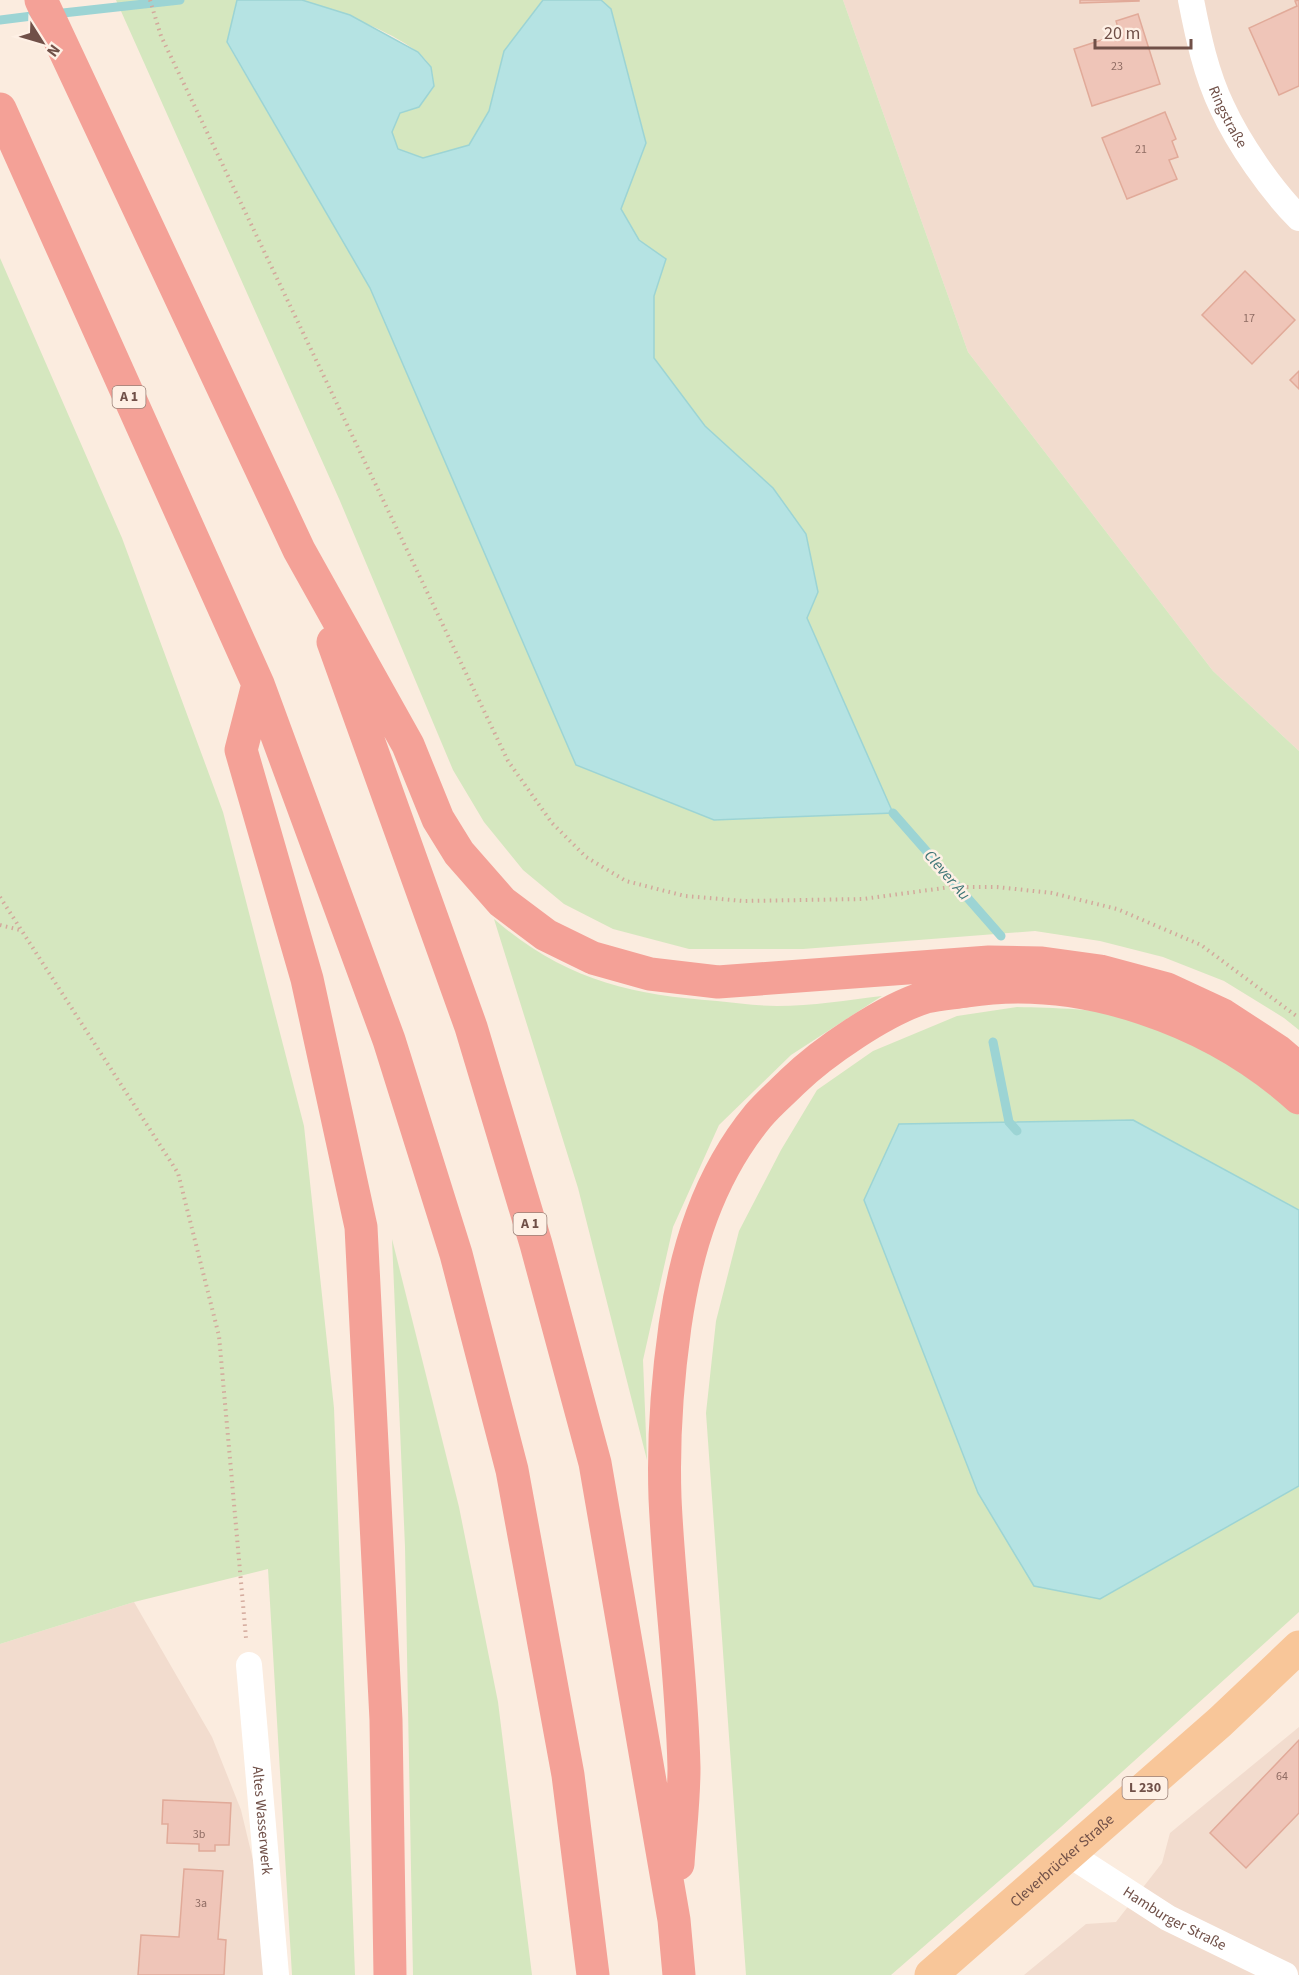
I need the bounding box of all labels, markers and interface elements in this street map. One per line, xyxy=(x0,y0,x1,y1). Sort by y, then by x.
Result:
north arrow xyxy=(12,12,72,72)
scale bar xyxy=(1095,12,1191,50)
text: 20 m xyxy=(1104,21,1140,46)
text: N xyxy=(41,40,65,61)
house number: 23 xyxy=(1111,58,1123,75)
street label: Ringstraße xyxy=(1203,83,1253,152)
house number: 21 xyxy=(1135,141,1147,158)
house number: 17 xyxy=(1243,310,1255,327)
road number: A 1 xyxy=(112,386,146,408)
water label: Clever Au xyxy=(919,845,975,905)
road number: A 1 xyxy=(514,1213,546,1235)
street label: Altes Wasserwerk xyxy=(247,1765,278,1876)
house number: 64 xyxy=(1276,1768,1288,1785)
road number: L 230 xyxy=(1122,1777,1168,1799)
street label: Cleverbrücker Straße xyxy=(1005,1809,1119,1912)
house number: 3b xyxy=(193,1826,206,1843)
street label: Hamburger Straße xyxy=(1119,1881,1230,1955)
house number: 3a xyxy=(195,1895,207,1912)

